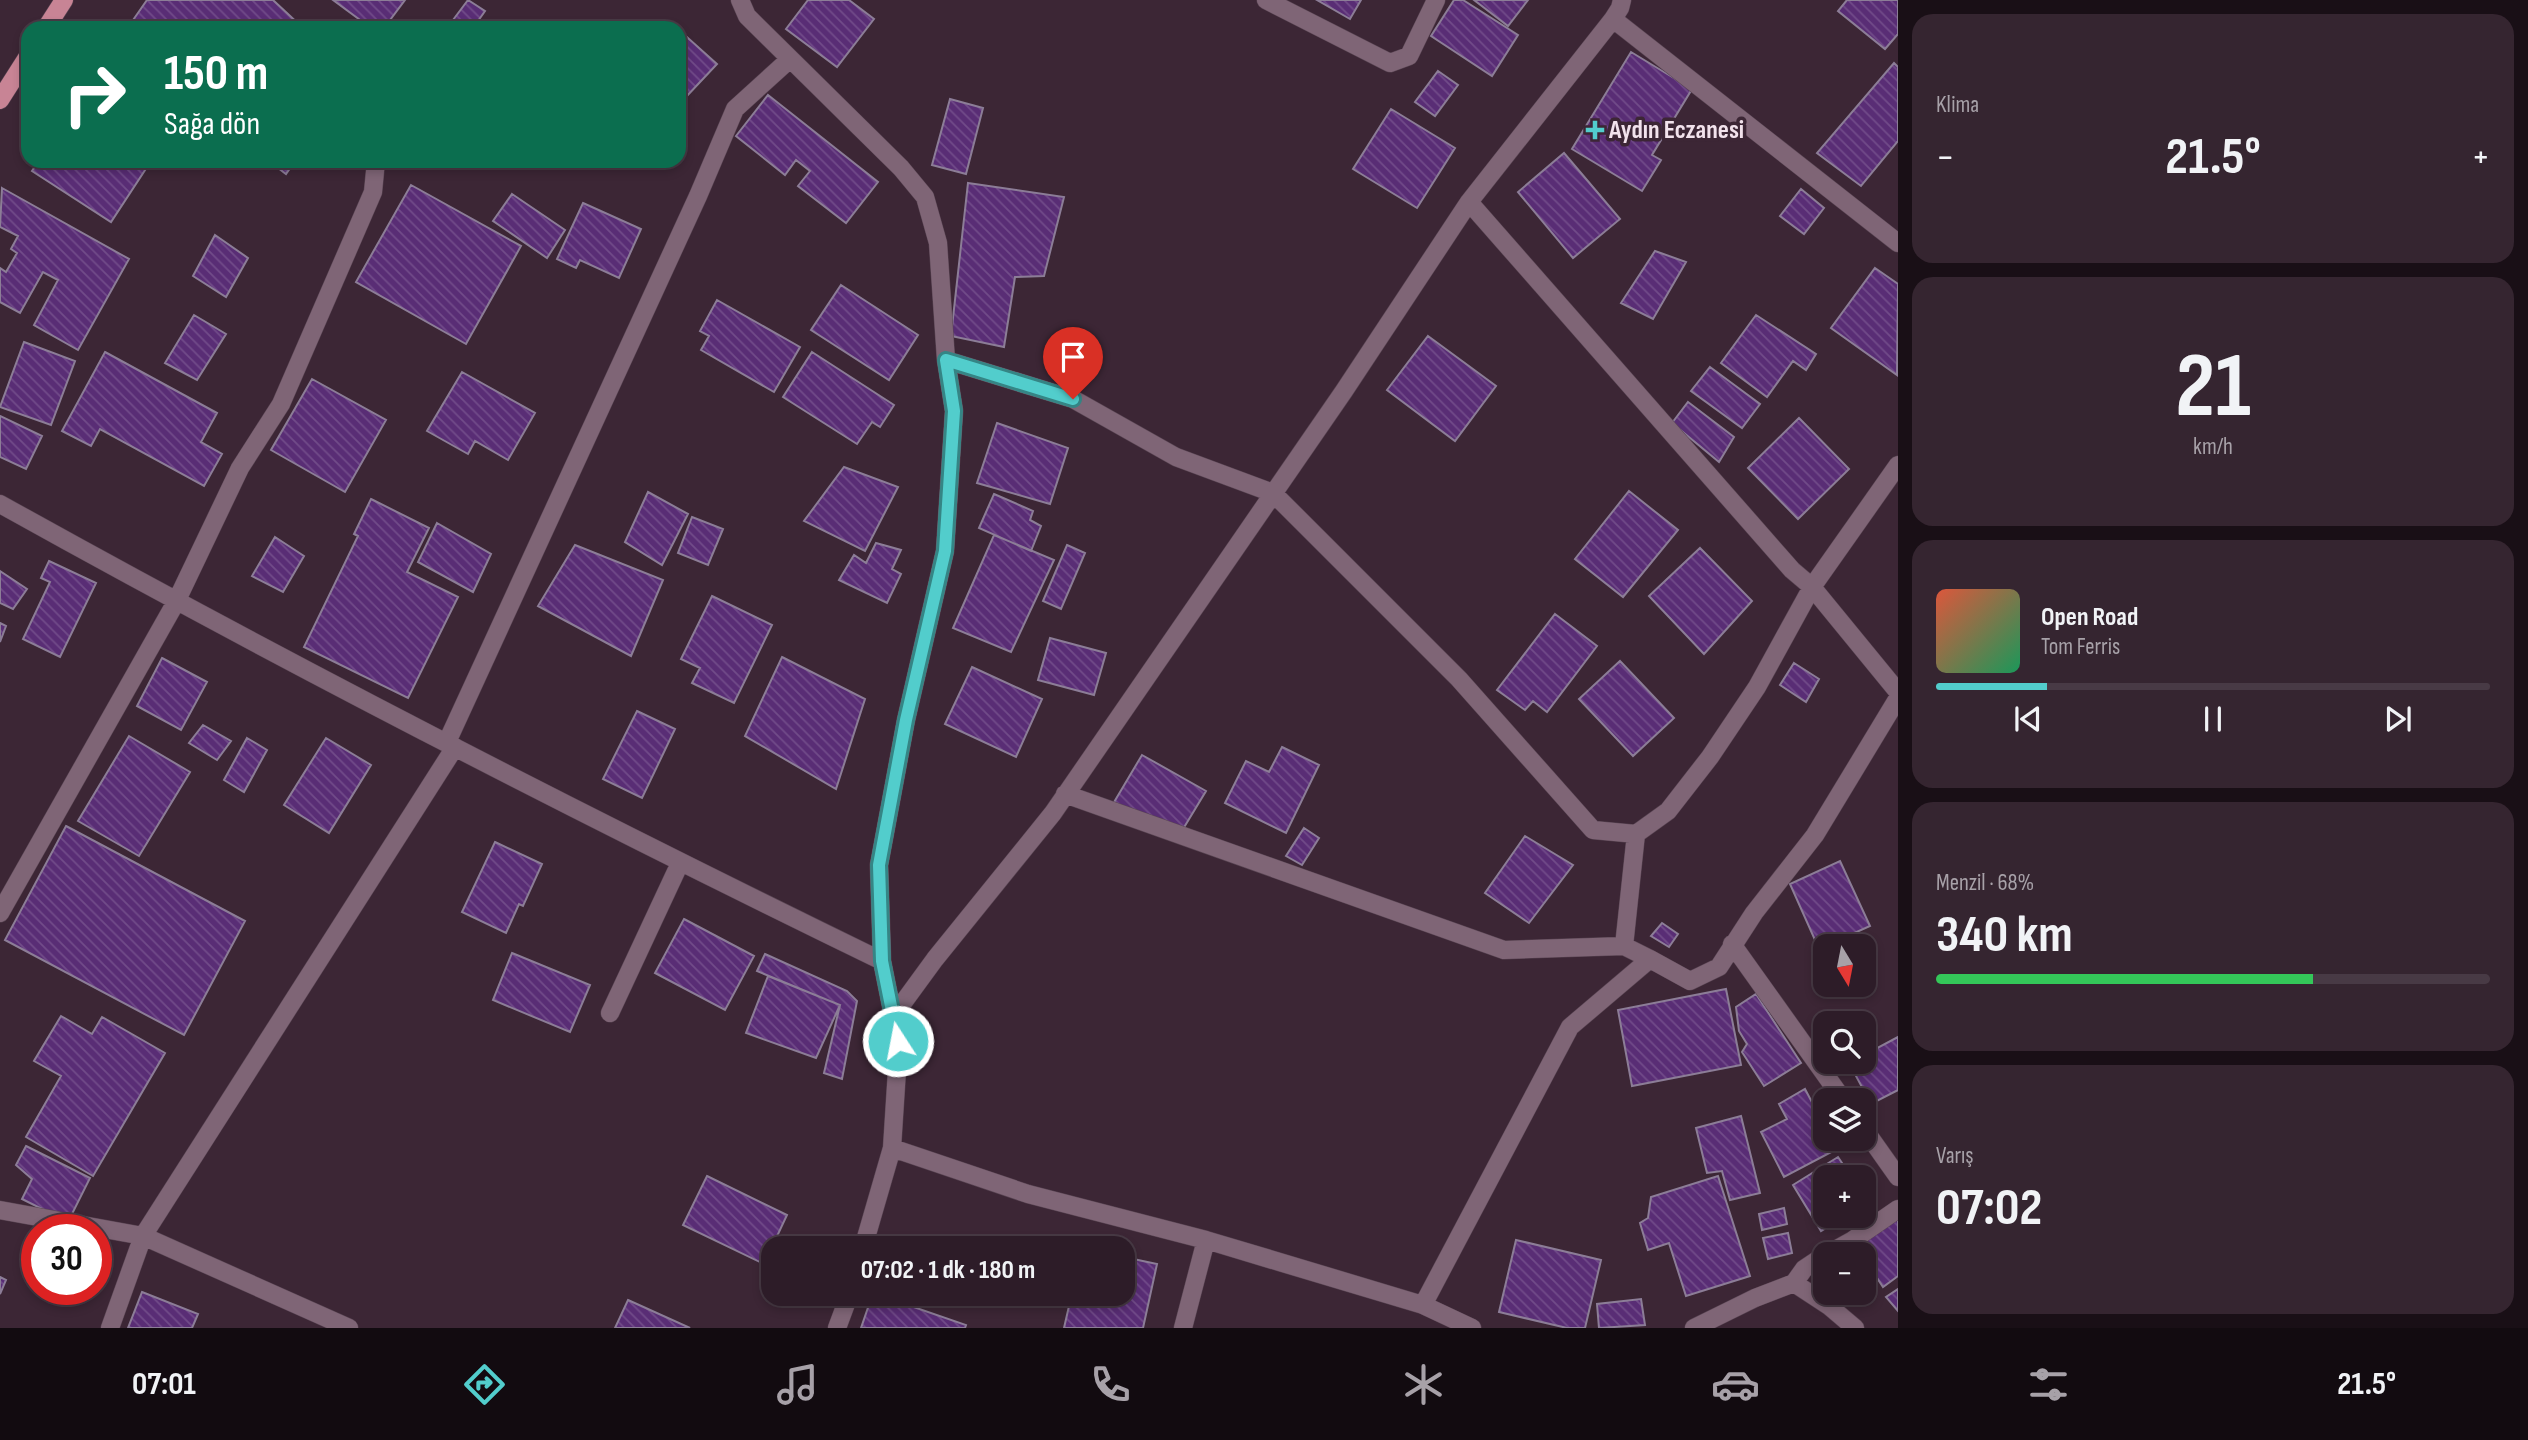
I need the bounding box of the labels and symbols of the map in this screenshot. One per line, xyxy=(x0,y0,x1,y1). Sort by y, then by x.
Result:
place label: Aydın Eczanesi xyxy=(1608,115,1744,146)
marker: Aydın Eczanesi xyxy=(1587,122,1603,138)
pin xyxy=(1043,327,1103,399)
north arrow xyxy=(1813,934,1876,998)
position arrow xyxy=(861,1004,935,1078)
speed limit sign: 30 xyxy=(21,1214,112,1305)

